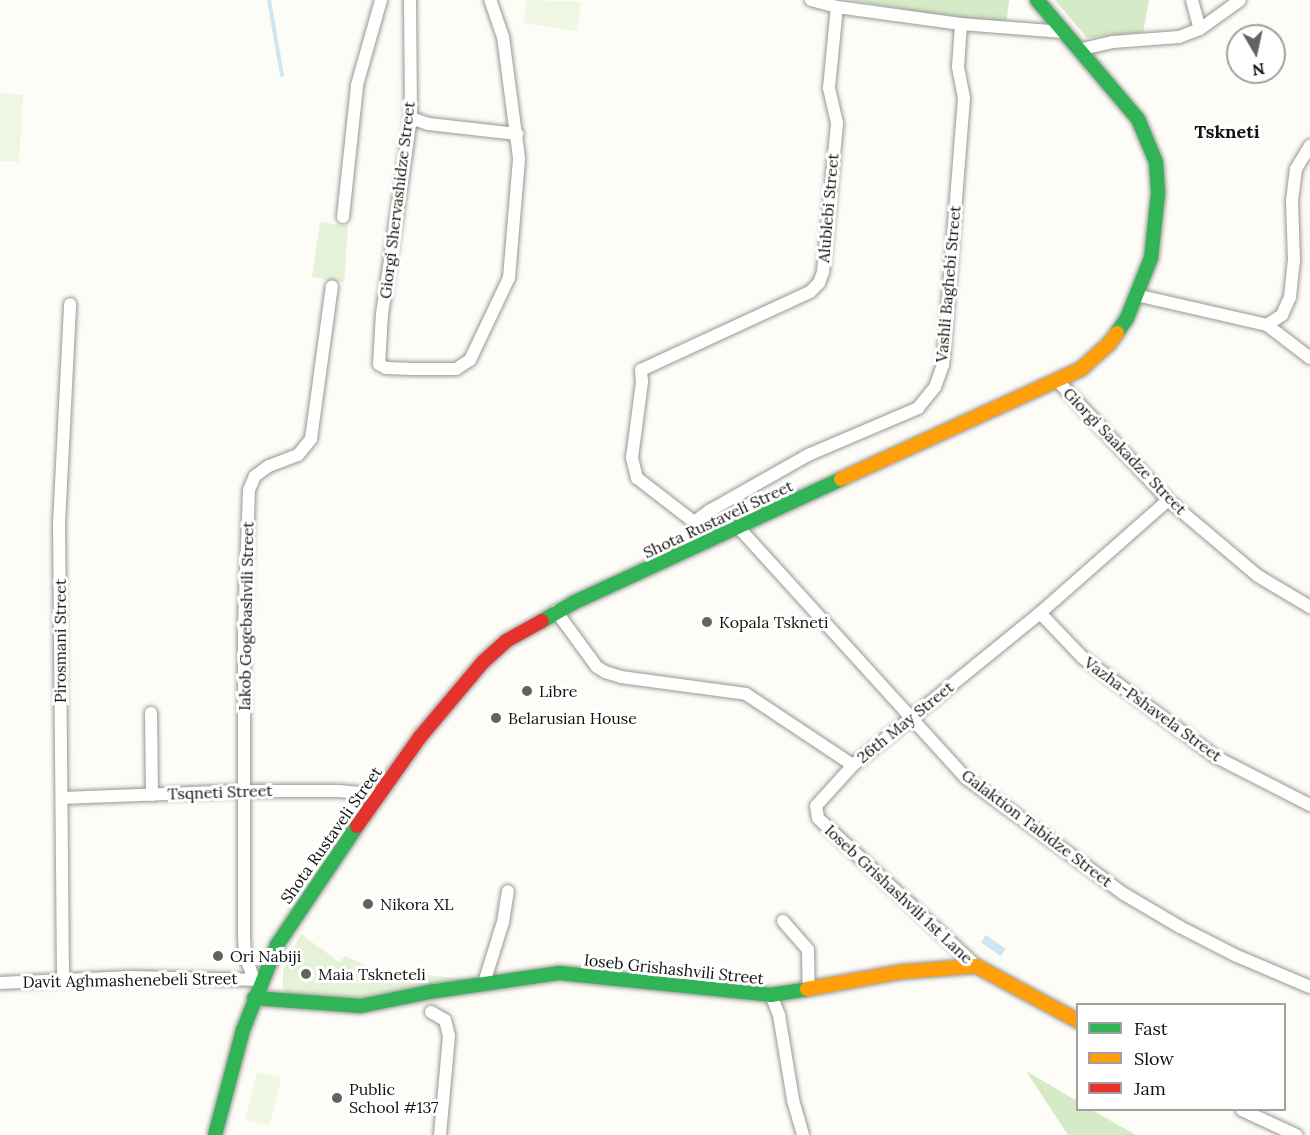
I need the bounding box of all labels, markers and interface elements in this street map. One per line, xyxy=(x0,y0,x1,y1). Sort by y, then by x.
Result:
north arrow xyxy=(1226,24,1286,84)
text: N xyxy=(1251,59,1266,81)
street label: Giorgi Shervashidze Street xyxy=(375,100,419,300)
district label: Tskneti xyxy=(1194,121,1260,143)
street label: Alublebi Street xyxy=(814,153,842,263)
street label: Vashli Baghebi Street xyxy=(932,205,964,363)
street label: Giorgi Saakadze Street xyxy=(1059,384,1191,518)
street label: Shota Rustaveli Street xyxy=(640,476,796,562)
street label: Iakob Gogebashvili Street xyxy=(235,521,257,711)
street label: Pirosmani Street xyxy=(50,579,70,703)
place label: Kopala Tskneti xyxy=(719,612,828,632)
marker: Kopala Tskneti xyxy=(700,615,714,629)
street label: Vazha-Pshavela Street xyxy=(1080,653,1226,765)
street label: 26th May Street xyxy=(853,677,957,767)
place label: Libre xyxy=(539,681,578,701)
marker: Libre xyxy=(520,684,534,698)
place label: Belarusian House xyxy=(508,708,637,728)
marker: Belarusian House xyxy=(489,711,503,725)
street label: Shota Rustaveli Street xyxy=(276,763,386,907)
street label: Galaktion Tabidze Street xyxy=(958,765,1116,891)
street label: Tsqneti Street xyxy=(167,781,273,803)
street label: Ioseb Grishashvili 1st Lane xyxy=(821,820,977,968)
place label: Nikora XL xyxy=(380,894,453,914)
marker: Nikora XL xyxy=(361,897,375,911)
place label: Ori Nabiji xyxy=(230,946,301,966)
marker: Ori Nabiji xyxy=(211,949,225,963)
street label: Ioseb Grishashvili Street xyxy=(583,950,765,988)
place label: Maia Tskneteli xyxy=(318,964,426,984)
marker: Maia Tskneteli xyxy=(299,967,313,981)
street label: Davit Aghmashenebeli Street xyxy=(22,969,238,991)
legend xyxy=(1076,1003,1286,1111)
text: Fast xyxy=(1134,1017,1168,1040)
text: Slow xyxy=(1134,1047,1174,1070)
text: Jam xyxy=(1134,1077,1166,1100)
place label: Public School #137 xyxy=(349,1079,438,1117)
marker: Public School #137 xyxy=(330,1091,344,1105)

